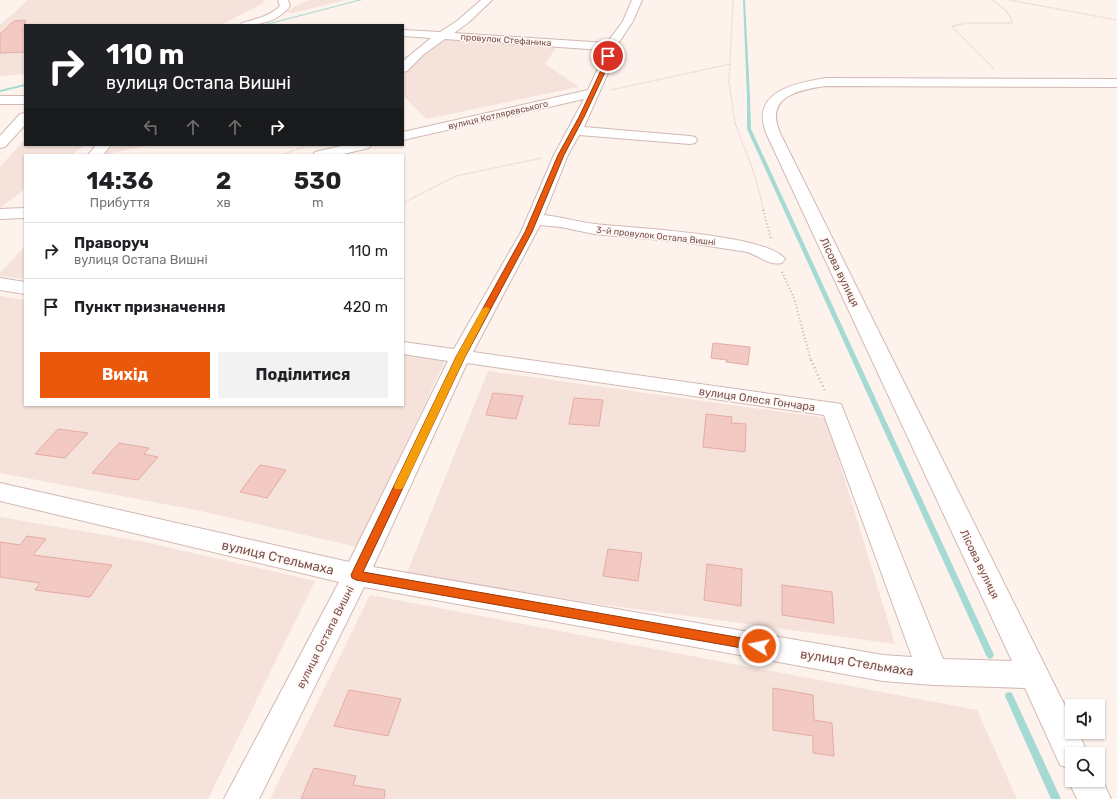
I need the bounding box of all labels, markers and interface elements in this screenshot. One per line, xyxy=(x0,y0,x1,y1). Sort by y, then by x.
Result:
street label: провулок Стефаника xyxy=(460,32,552,48)
text: 110 m xyxy=(106,38,184,71)
pin xyxy=(591,39,625,73)
icon: right xyxy=(40,40,92,92)
icon: arrive xyxy=(597,45,619,67)
text: вулиця Остапа Вишні xyxy=(106,72,291,94)
street label: вулиця Котляревського xyxy=(447,99,549,131)
icon: left xyxy=(140,116,162,138)
icon: ahead xyxy=(182,116,204,138)
icon: ahead xyxy=(224,116,246,138)
icon: right xyxy=(266,116,288,138)
text: 14:36 xyxy=(86,167,153,195)
text: 2 xyxy=(216,167,231,195)
text: 530 xyxy=(294,167,341,195)
text: Прибуття xyxy=(90,195,150,210)
text: хв xyxy=(216,195,231,210)
text: m xyxy=(312,195,323,210)
street label: 3-й провулок Остапа Вишні xyxy=(596,225,716,247)
text: Праворуч xyxy=(74,234,149,252)
street label: Лісова вулиця xyxy=(817,235,862,309)
icon: right xyxy=(40,240,62,262)
text: 110 m xyxy=(349,242,388,260)
text: вулиця Остапа Вишні xyxy=(74,252,208,267)
icon: arrive xyxy=(40,296,62,318)
text: Пункт призначення xyxy=(74,298,226,316)
text: 420 m xyxy=(343,298,388,316)
button: Вихід xyxy=(40,352,210,398)
button: Поділитися xyxy=(218,352,388,398)
street label: вулиця Олеся Гончара xyxy=(698,385,816,414)
street label: Лісова вулиця xyxy=(957,527,1002,601)
street label: вулиця Стельмаха xyxy=(220,537,335,578)
street label: вулиця Остапа Вишні xyxy=(294,584,357,691)
position arrow xyxy=(738,625,780,667)
street label: вулиця Стельмаха xyxy=(799,646,915,679)
map controls xyxy=(1065,699,1105,787)
button: sound xyxy=(1065,699,1105,739)
button: search xyxy=(1065,747,1105,787)

